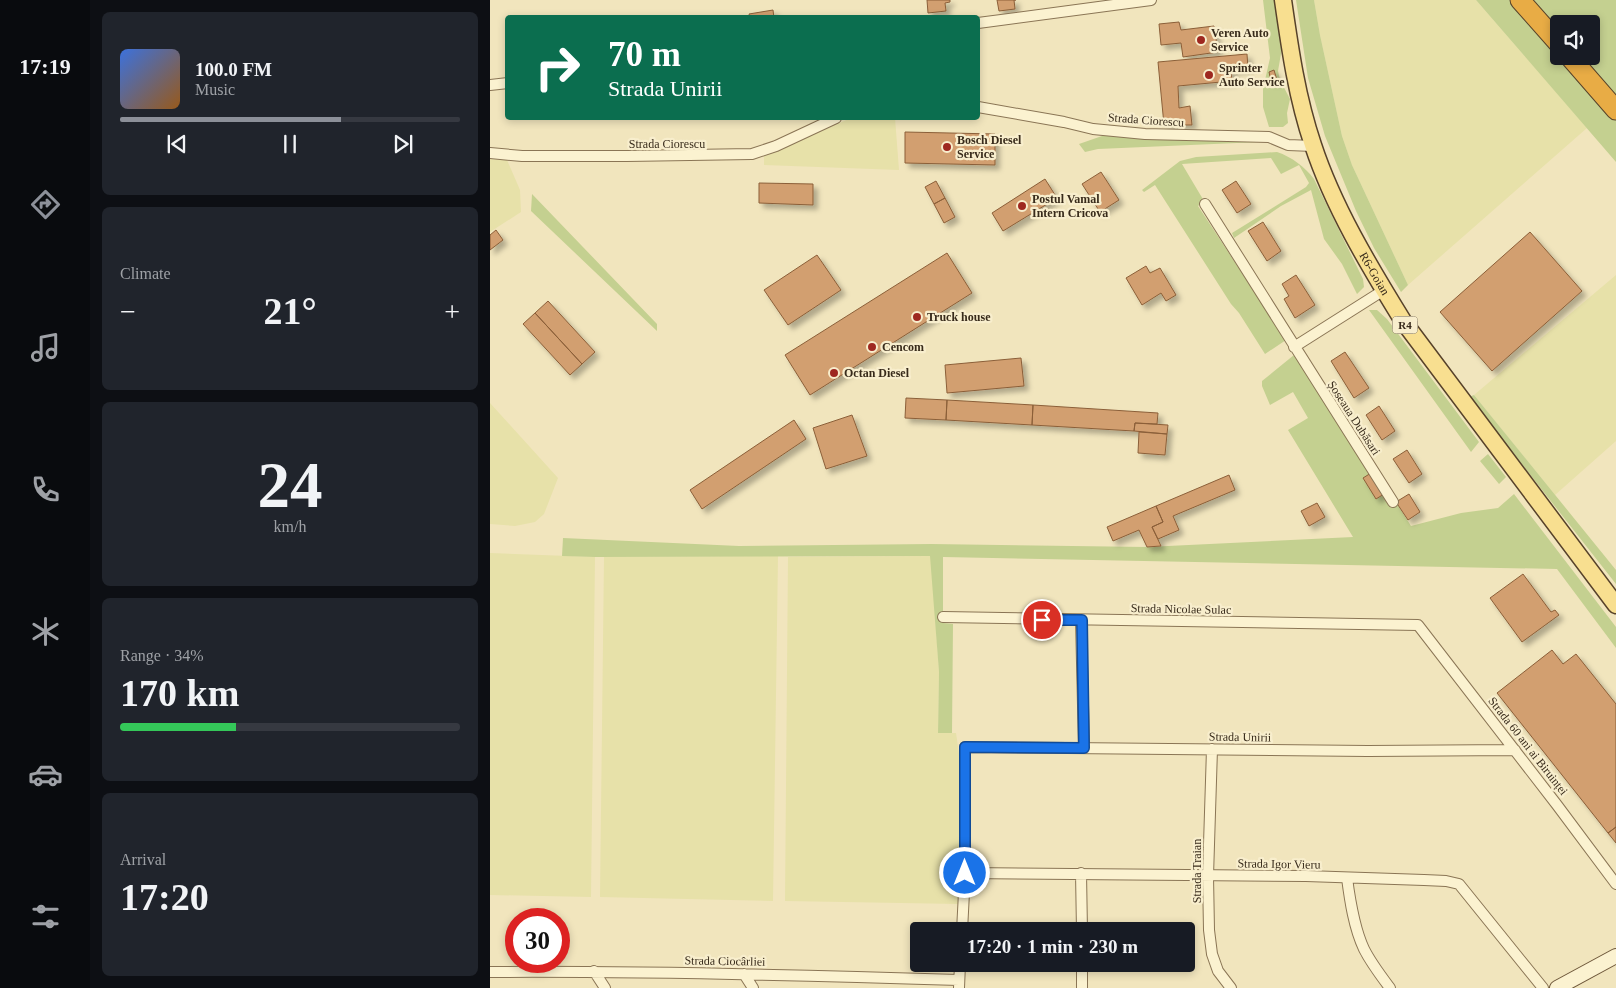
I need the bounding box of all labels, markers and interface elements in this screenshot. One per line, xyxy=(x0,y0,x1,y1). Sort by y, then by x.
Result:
map controls xyxy=(1550,15,1600,65)
button: sound xyxy=(1550,15,1600,65)
place label: Veren Auto Service xyxy=(1211,26,1269,54)
marker: Veren Auto Service xyxy=(1195,34,1207,46)
icon: right xyxy=(525,35,590,100)
text: 70 m xyxy=(608,35,681,74)
text: 17:19 xyxy=(19,54,71,79)
text: 100.0 FM xyxy=(195,59,272,80)
place label: Sprinter Auto Service xyxy=(1219,61,1285,89)
marker: Sprinter Auto Service xyxy=(1203,69,1215,81)
text: Strada Unirii xyxy=(608,76,722,101)
text: Music xyxy=(195,81,235,98)
street label: Strada Ciorescu xyxy=(1107,110,1185,130)
icon: previous xyxy=(163,130,191,158)
icon: pause xyxy=(276,130,304,158)
icon: next xyxy=(389,130,417,158)
place label: Bosch Diesel Service xyxy=(957,133,1022,161)
street label: Strada Ciorescu xyxy=(629,137,705,151)
marker: Bosch Diesel Service xyxy=(941,141,953,153)
icon: directions xyxy=(28,187,63,222)
place label: Postul Vamal Intern Cricova xyxy=(1032,192,1108,220)
marker: Postul Vamal Intern Cricova xyxy=(1016,200,1028,212)
street label: R6-Goian xyxy=(1356,250,1392,298)
text: Climate xyxy=(120,265,171,282)
text: 21° xyxy=(263,290,317,332)
text: − xyxy=(120,296,136,327)
text: + xyxy=(444,296,460,327)
place label: Truck house xyxy=(927,310,991,324)
marker: Truck house xyxy=(911,311,923,323)
road number: R4 xyxy=(1392,316,1418,334)
icon: music xyxy=(28,330,63,365)
place label: Cencom xyxy=(882,340,924,354)
marker: Cencom xyxy=(866,341,878,353)
place label: Octan Diesel xyxy=(844,366,910,380)
marker: Octan Diesel xyxy=(828,367,840,379)
street label: Șoseaua Dubăsari xyxy=(1325,378,1384,458)
text: 24 xyxy=(258,449,323,521)
icon: phone xyxy=(28,472,63,507)
text: km/h xyxy=(274,518,306,535)
pin xyxy=(1021,599,1063,641)
street label: Strada Nicolae Sulac xyxy=(1131,601,1231,617)
icon: arrive xyxy=(1028,606,1056,634)
icon: climate xyxy=(28,614,63,649)
text: Range · 34% xyxy=(120,647,204,664)
text: 170 km xyxy=(120,672,239,714)
street label: Strada 60 ani ai Biruinței xyxy=(1485,694,1571,798)
street label: Strada Unirii xyxy=(1209,729,1272,745)
icon: car xyxy=(28,757,63,792)
street label: Strada Traian xyxy=(1190,839,1204,903)
position arrow xyxy=(938,846,990,898)
text: Arrival xyxy=(120,851,166,868)
street label: Strada Igor Vieru xyxy=(1237,856,1321,872)
text: 17:20 xyxy=(120,876,209,918)
icon: filters xyxy=(28,899,63,934)
speed limit sign: 30 xyxy=(505,908,570,973)
text: 17:20 · 1 min · 230 m xyxy=(967,936,1138,957)
street label: Strada Ciocârliei xyxy=(684,953,766,969)

